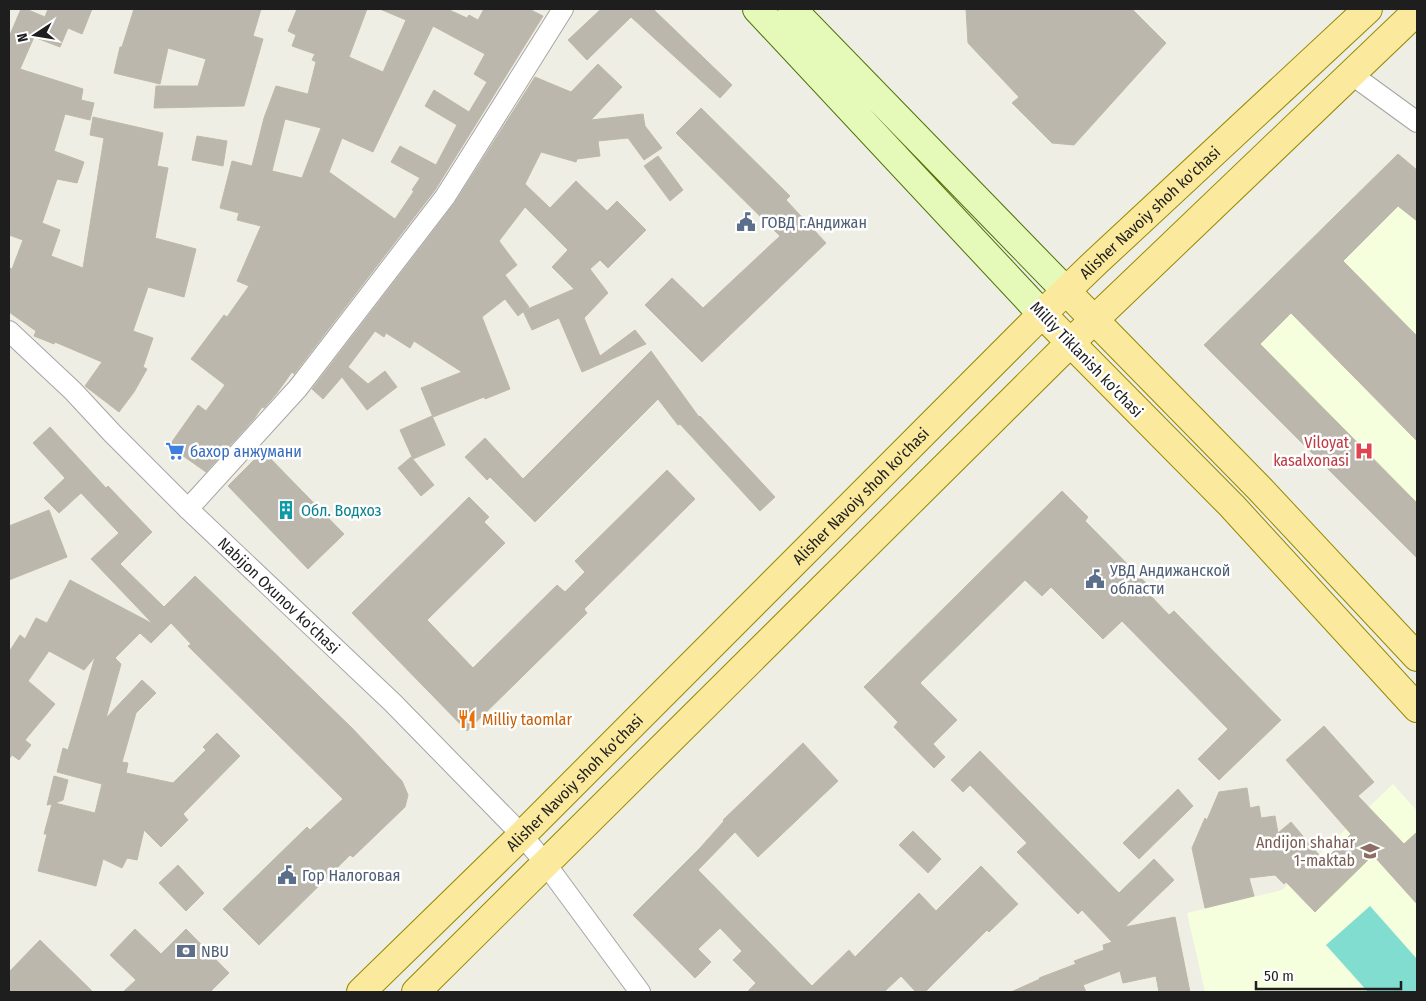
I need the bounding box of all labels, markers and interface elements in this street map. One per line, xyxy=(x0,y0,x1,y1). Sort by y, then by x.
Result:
north arrow xyxy=(10,10,60,60)
text: N xyxy=(14,32,32,43)
street label: Alisher Navoiy shoh ko'chasi xyxy=(1076,142,1224,283)
public building icon: ГОВД г.Андижан xyxy=(735,211,757,233)
place label: ГОВД г.Андижан xyxy=(761,213,867,232)
street label: Milliy Tiklanish ko'chasi xyxy=(1026,297,1147,421)
street label: Alisher Navoiy shoh ko'chasi xyxy=(789,424,933,569)
place label: Viloyat kasalxonasi xyxy=(1273,433,1350,470)
supermarket icon: бахор анжумани xyxy=(164,440,186,462)
hospital icon: Viloyat kasalxonasi xyxy=(1353,440,1375,462)
place label: бахор анжумани xyxy=(190,442,302,461)
building icon: Обл. Водхоз xyxy=(275,499,297,521)
place label: Обл. Водхоз xyxy=(301,501,382,520)
street label: Nabijon Oxunov ko'chasi xyxy=(214,534,344,658)
place label: УВД Андижанской области xyxy=(1109,561,1230,598)
public building icon: УВД Андижанской области xyxy=(1084,568,1106,590)
restaurant icon: Milliy taomlar xyxy=(456,708,478,730)
place label: Milliy taomlar xyxy=(482,710,572,729)
street label: Alisher Navoiy shoh ko'chasi xyxy=(502,711,647,855)
place label: Andijon shahar 1-maktab xyxy=(1256,833,1355,870)
school or university icon: Andijon shahar 1-maktab xyxy=(1359,840,1381,862)
public building icon: Гор Налоговая xyxy=(276,864,298,886)
place label: Гор Налоговая xyxy=(302,866,401,885)
bank icon: NBU xyxy=(175,940,197,962)
place label: NBU xyxy=(201,942,229,961)
scale bar xyxy=(1256,958,1401,990)
text: 50 m xyxy=(1264,967,1294,985)

